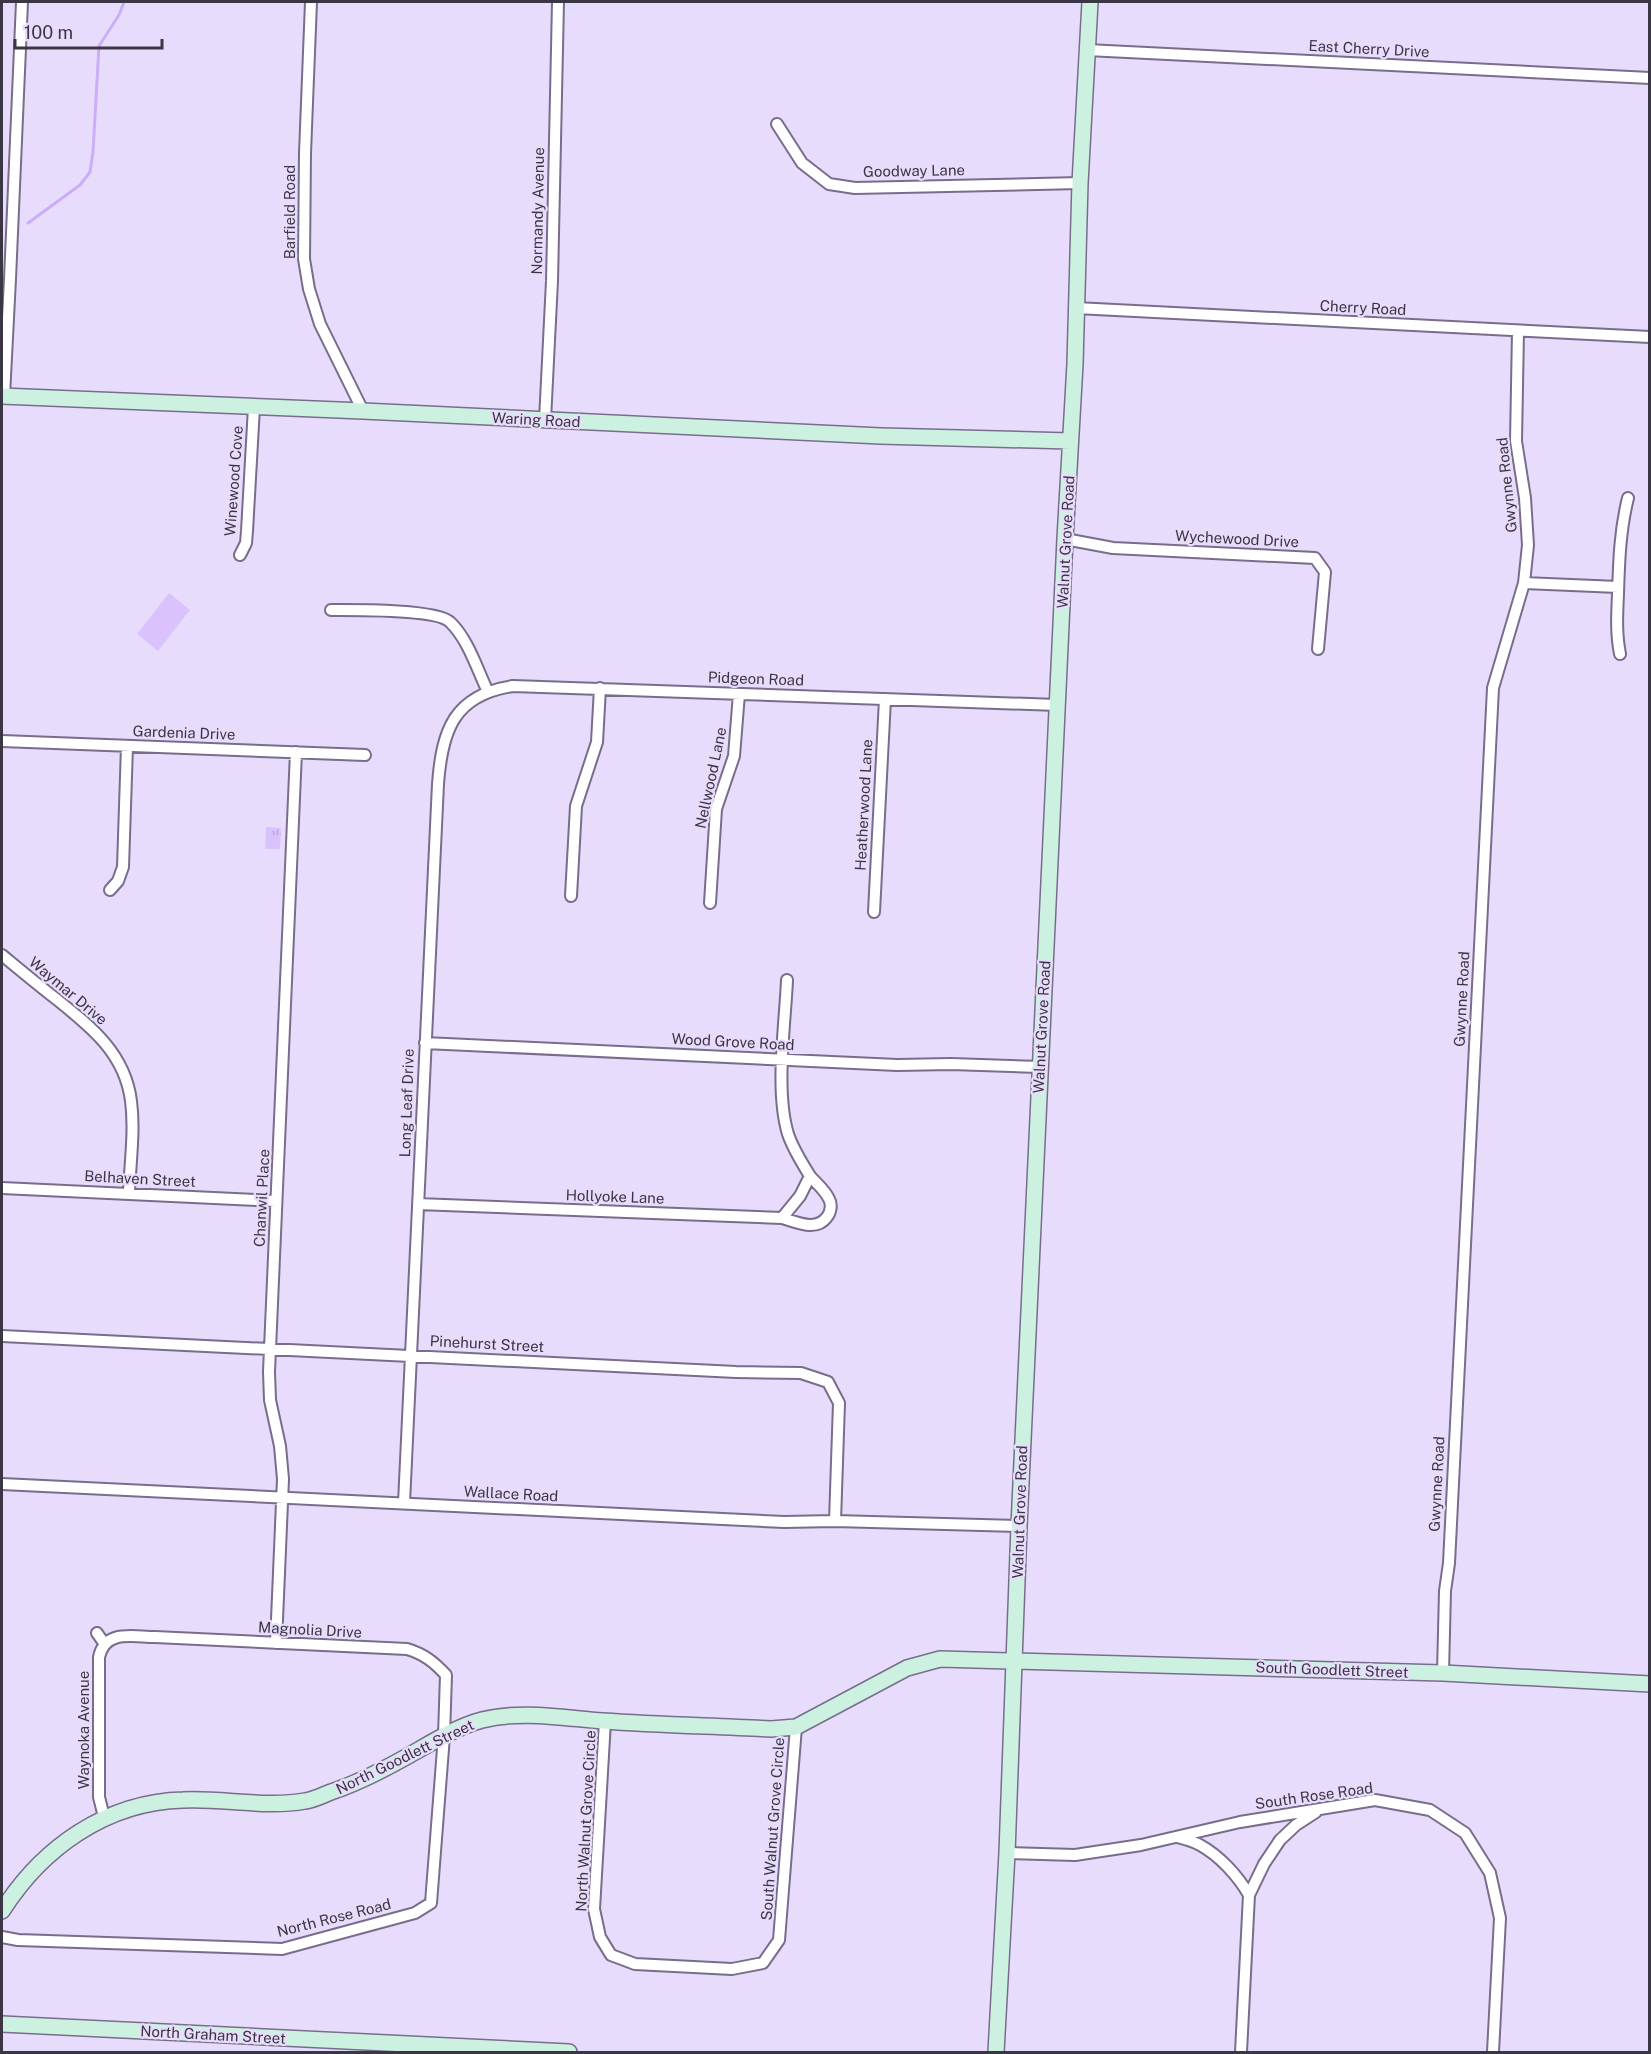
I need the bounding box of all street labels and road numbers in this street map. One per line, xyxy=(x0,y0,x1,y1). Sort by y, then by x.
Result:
street label: East Cherry Drive xyxy=(1308,37,1430,60)
street label: Normandy Avenue xyxy=(528,147,547,275)
street label: Goodway Lane xyxy=(863,161,965,180)
street label: Barfield Road xyxy=(281,165,298,259)
street label: Cherry Road xyxy=(1319,297,1407,318)
street label: Waring Road xyxy=(491,409,581,430)
street label: Winewood Cove xyxy=(221,425,246,537)
street label: Gwynne Road xyxy=(1493,437,1520,534)
street label: Walnut Grove Road xyxy=(1054,475,1077,609)
street label: Wychewood Drive xyxy=(1175,527,1300,550)
street label: Pidgeon Road xyxy=(708,668,804,689)
street label: Gardenia Drive xyxy=(132,722,236,743)
street label: Nellwood Lane xyxy=(691,726,730,830)
street label: Heatherwood Lane xyxy=(852,739,875,871)
street label: Gwynne Road xyxy=(1451,951,1472,1047)
street label: Waymar Drive xyxy=(26,953,111,1028)
street label: Walnut Grove Road xyxy=(1030,960,1053,1094)
street label: Wood Grove Road xyxy=(671,1030,795,1053)
street label: Long Leaf Drive xyxy=(396,1048,417,1158)
street label: Chanwil Place xyxy=(250,1148,273,1247)
street label: Belhaven Street xyxy=(84,1167,196,1190)
street label: Hollyoke Lane xyxy=(565,1186,665,1207)
street label: Pinehurst Street xyxy=(429,1332,545,1355)
street label: Gwynne Road xyxy=(1426,1436,1447,1532)
street label: Walnut Grove Road xyxy=(1009,1445,1030,1579)
street label: Wallace Road xyxy=(463,1483,559,1504)
street label: Magnolia Drive xyxy=(258,1618,362,1641)
street label: South Goodlett Street xyxy=(1255,1658,1409,1681)
street label: Waynoka Avenue xyxy=(75,1671,92,1789)
street label: North Goodlett Street xyxy=(333,1716,477,1797)
street label: North Walnut Grove Circle xyxy=(572,1730,599,1912)
street label: South Walnut Grove Circle xyxy=(758,1737,787,1921)
street label: South Rose Road xyxy=(1254,1779,1374,1812)
street label: North Rose Road xyxy=(275,1895,393,1940)
street label: North Graham Street xyxy=(140,2022,286,2047)

